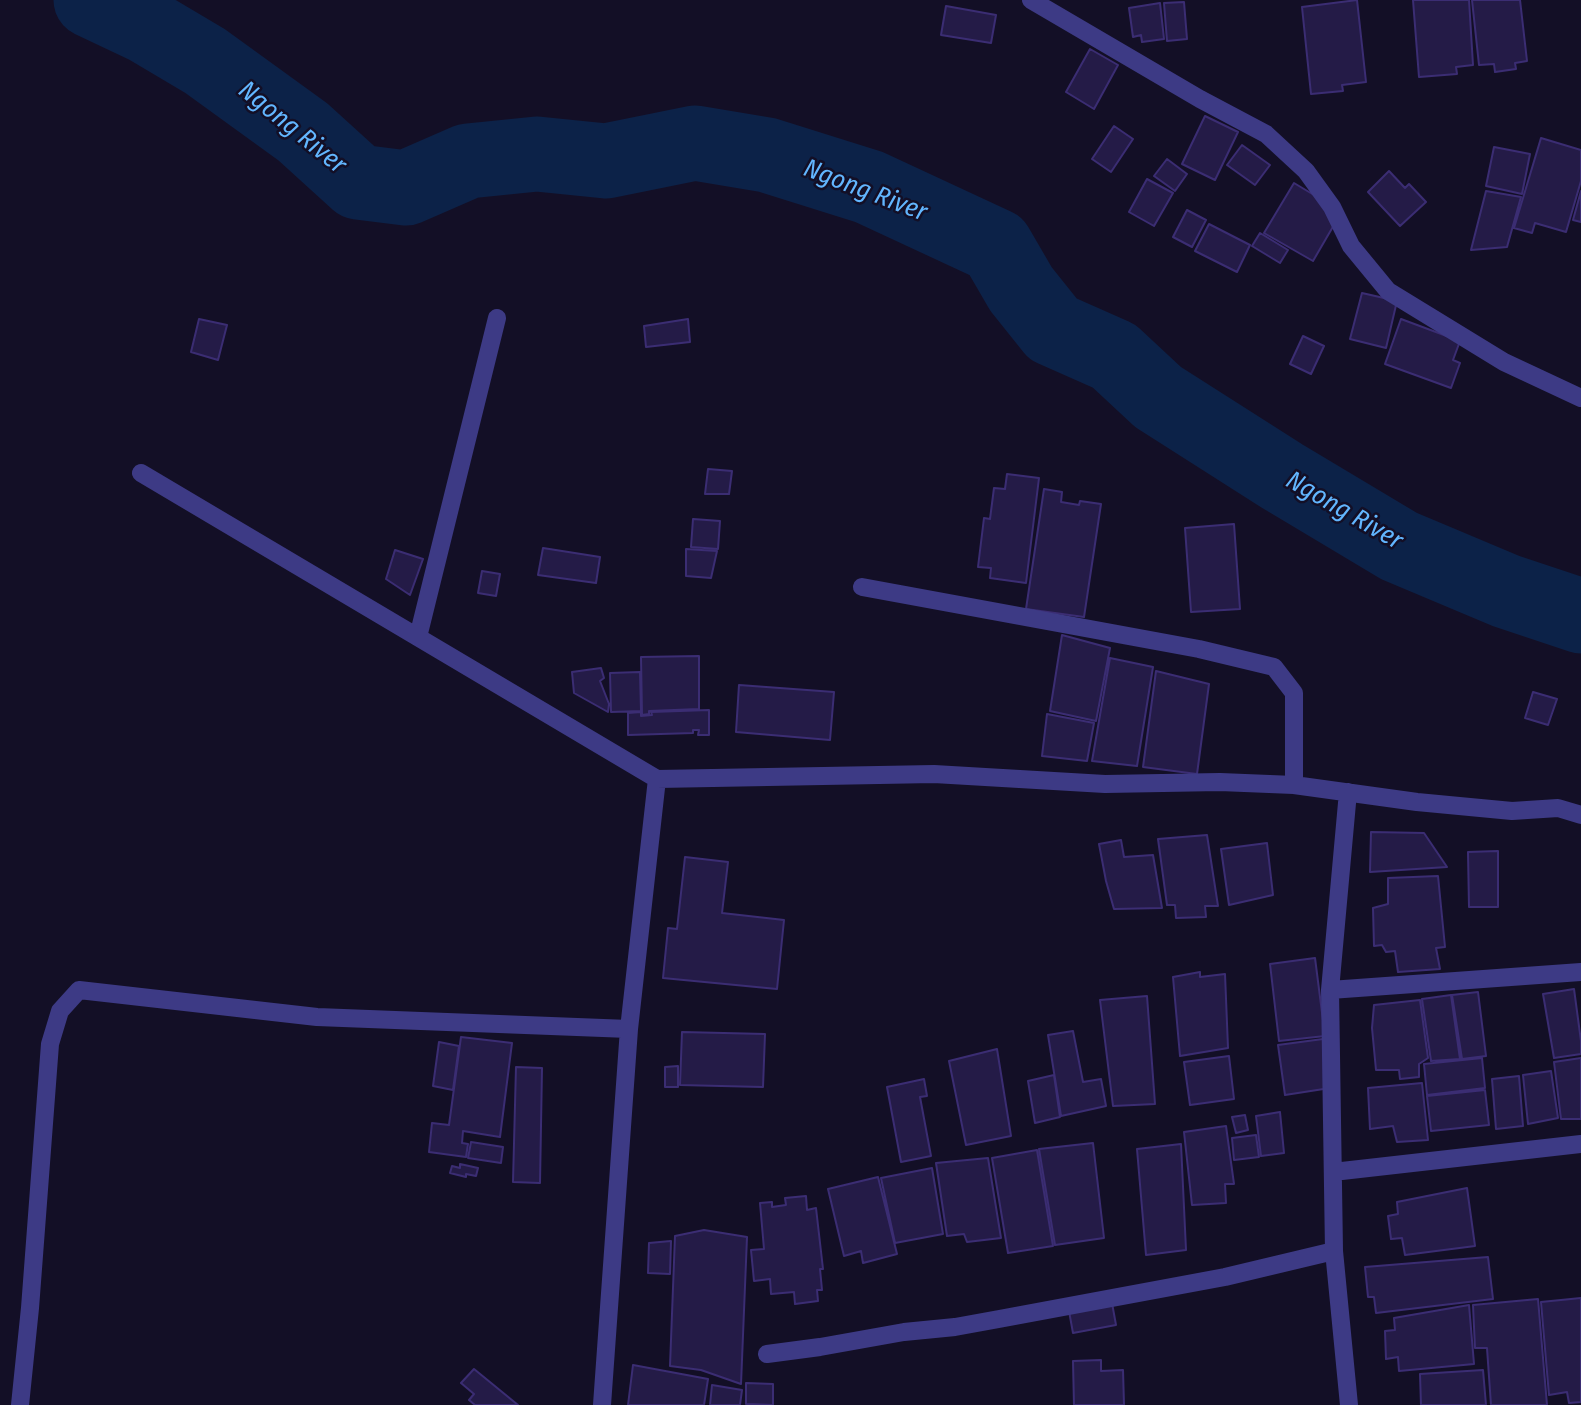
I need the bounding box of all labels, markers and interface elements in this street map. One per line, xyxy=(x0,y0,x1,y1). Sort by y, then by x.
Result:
water label: Ngong River xyxy=(232,75,352,181)
water label: Ngong River xyxy=(799,153,931,229)
water label: Ngong River xyxy=(1280,465,1408,557)

